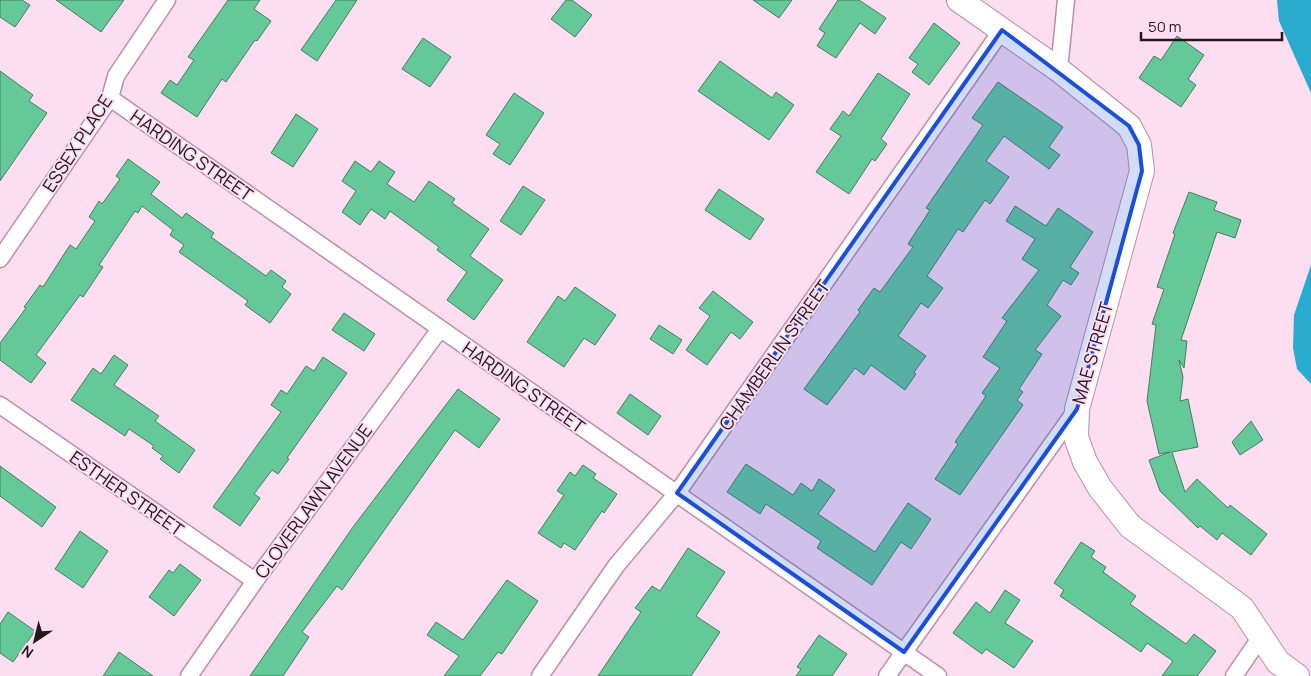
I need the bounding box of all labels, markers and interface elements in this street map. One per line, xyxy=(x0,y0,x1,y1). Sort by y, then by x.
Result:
scale bar xyxy=(1141,10,1282,42)
text: 50 m xyxy=(1148,16,1182,37)
street label: ESSEX PLACE xyxy=(37,90,117,196)
street label: HARDING STREET xyxy=(126,104,258,206)
street label: CHAMBERLIN STREET xyxy=(713,275,835,435)
street label: MAE STREET xyxy=(1066,299,1118,407)
street label: HARDING STREET xyxy=(458,336,590,438)
street label: CLOVERLAWN AVENUE xyxy=(249,419,377,583)
street label: ESTHER STREET xyxy=(65,445,189,541)
north arrow xyxy=(10,616,60,666)
text: N xyxy=(18,641,37,663)

